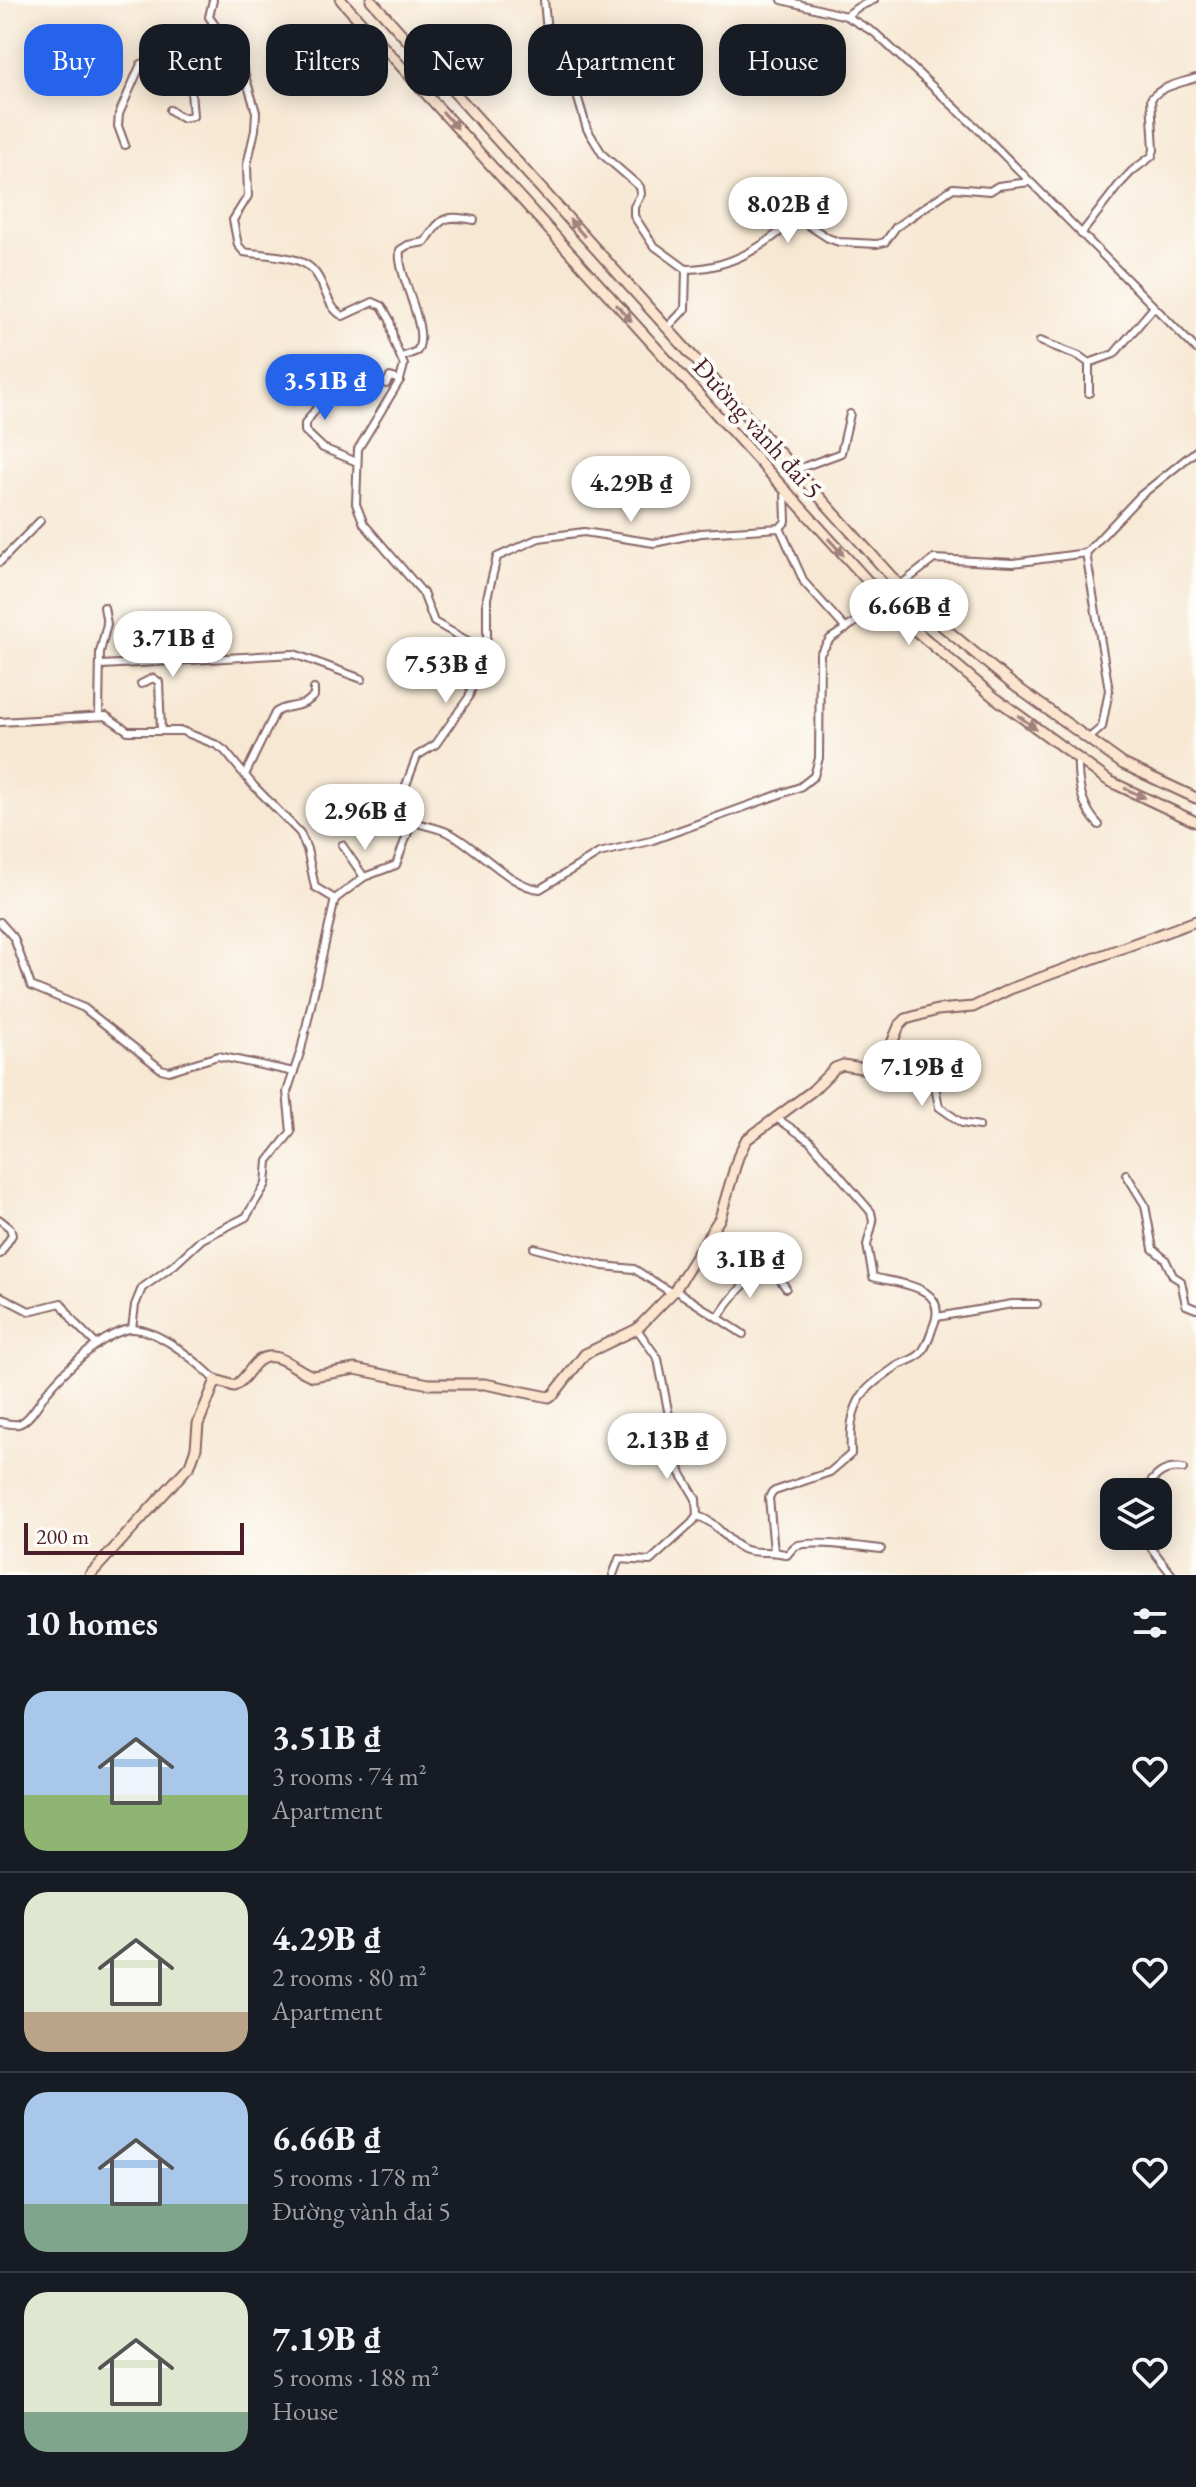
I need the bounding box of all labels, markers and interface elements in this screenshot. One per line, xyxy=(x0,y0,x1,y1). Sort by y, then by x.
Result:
chip: Buy xyxy=(24,24,123,96)
chip: Rent xyxy=(139,24,250,96)
chip: Filters xyxy=(266,24,388,96)
chip: New xyxy=(404,24,512,96)
chip: Apartment xyxy=(528,24,703,96)
chip: House xyxy=(719,24,846,96)
one-way arrow xyxy=(440,110,458,129)
pin: 8.02B ₫ xyxy=(714,177,862,245)
text: 8.02B ₫ xyxy=(746,186,830,220)
one-way arrow xyxy=(569,219,586,239)
one-way arrow xyxy=(615,303,633,322)
street label: Đường vành đai 5 xyxy=(686,350,830,506)
pin: 3.51B ₫ xyxy=(251,354,399,422)
text: 3.51B ₫ xyxy=(283,363,367,397)
pin: 4.29B ₫ xyxy=(557,456,705,524)
text: 4.29B ₫ xyxy=(589,465,673,499)
one-way arrow xyxy=(827,536,844,556)
pin: 6.66B ₫ xyxy=(835,579,983,647)
text: 6.66B ₫ xyxy=(867,588,951,622)
pin: 3.71B ₫ xyxy=(99,611,247,679)
text: 3.71B ₫ xyxy=(131,620,215,654)
pin: 7.53B ₫ xyxy=(372,637,520,705)
text: 7.53B ₫ xyxy=(404,646,488,680)
one-way arrow xyxy=(1017,713,1038,729)
pin: 2.96B ₫ xyxy=(291,784,439,852)
one-way arrow xyxy=(1123,786,1147,800)
text: 2.96B ₫ xyxy=(323,793,407,827)
pin: 7.19B ₫ xyxy=(848,1040,996,1108)
text: 7.19B ₫ xyxy=(880,1049,964,1083)
pin: 3.1B ₫ xyxy=(685,1232,815,1300)
text: 3.1B ₫ xyxy=(715,1241,785,1275)
pin: 2.13B ₫ xyxy=(593,1413,741,1481)
text: 2.13B ₫ xyxy=(625,1422,709,1456)
map controls xyxy=(1100,1478,1172,1550)
button: layers xyxy=(1100,1478,1172,1550)
scale bar xyxy=(24,1519,244,1555)
text: 200 m xyxy=(36,1522,89,1551)
text: 10 homes xyxy=(24,1601,158,1645)
icon: filters xyxy=(1128,1601,1172,1645)
text: 3.51B ₫ xyxy=(272,1715,381,1759)
icon: home xyxy=(88,1723,184,1819)
icon: heart xyxy=(1128,1749,1172,1793)
text: 3 rooms · 74 m² xyxy=(272,1759,427,1793)
text: Apartment xyxy=(272,1793,382,1827)
text: 4.29B ₫ xyxy=(272,1916,381,1960)
icon: home xyxy=(88,1924,184,2020)
icon: heart xyxy=(1128,1950,1172,1994)
text: 2 rooms · 80 m² xyxy=(272,1960,427,1994)
text: Apartment xyxy=(272,1994,382,2028)
text: 6.66B ₫ xyxy=(272,2116,381,2160)
icon: home xyxy=(88,2124,184,2220)
icon: heart xyxy=(1128,2150,1172,2194)
text: 5 rooms · 178 m² xyxy=(272,2160,439,2194)
text: Đường vành đai 5 xyxy=(272,2194,451,2228)
text: 7.19B ₫ xyxy=(272,2316,381,2360)
icon: home xyxy=(88,2324,184,2420)
icon: heart xyxy=(1128,2350,1172,2394)
text: 5 rooms · 188 m² xyxy=(272,2360,439,2394)
text: House xyxy=(272,2394,338,2428)

